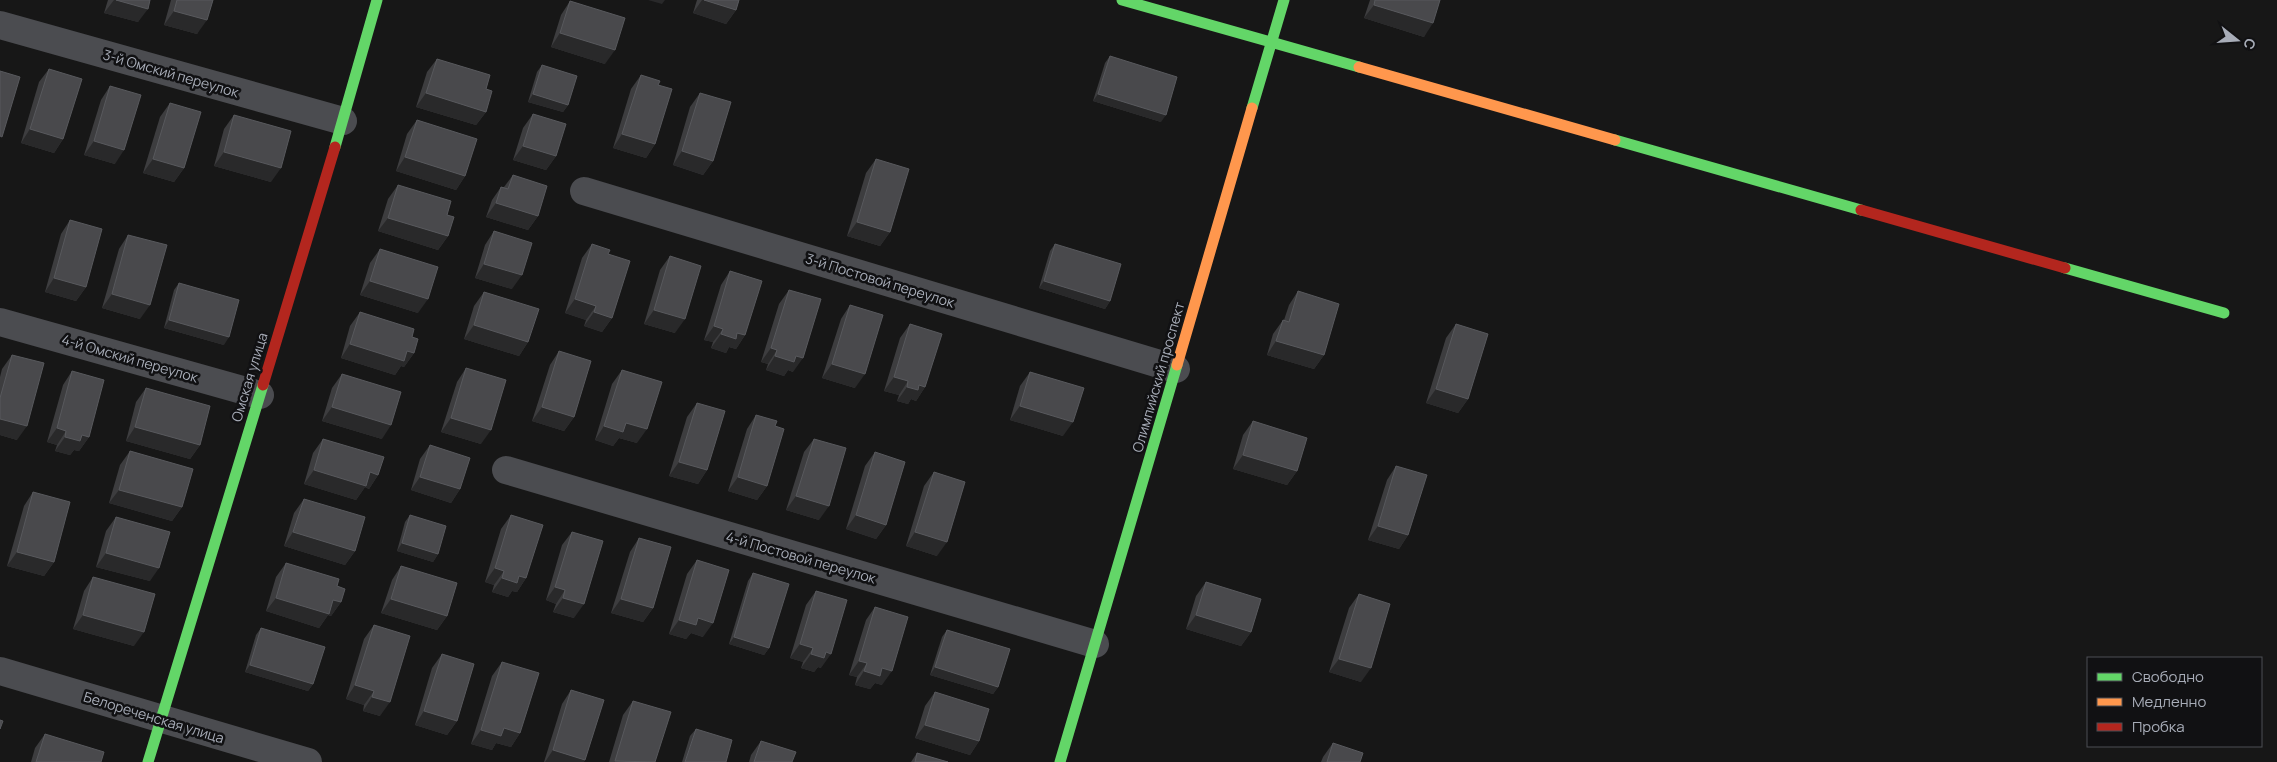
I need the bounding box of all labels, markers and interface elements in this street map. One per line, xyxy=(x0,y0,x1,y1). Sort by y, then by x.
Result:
north arrow xyxy=(2212,15,2262,65)
text: С xyxy=(2239,36,2261,52)
street label: 3-й Омский переулок xyxy=(101,45,242,102)
street label: 3-й Постовой переулок xyxy=(803,248,958,312)
street label: Олимпийский проспект xyxy=(1127,300,1189,454)
street label: 4-й Омский переулок xyxy=(60,329,201,387)
street label: Омская улица xyxy=(226,330,272,424)
street label: 4-й Постовой переулок xyxy=(724,526,879,588)
legend xyxy=(2087,657,2262,747)
text: Свободно xyxy=(2132,666,2204,687)
street label: Белореченская улица xyxy=(81,687,227,747)
text: Медленно xyxy=(2132,691,2206,712)
text: Пробка xyxy=(2132,716,2185,737)

